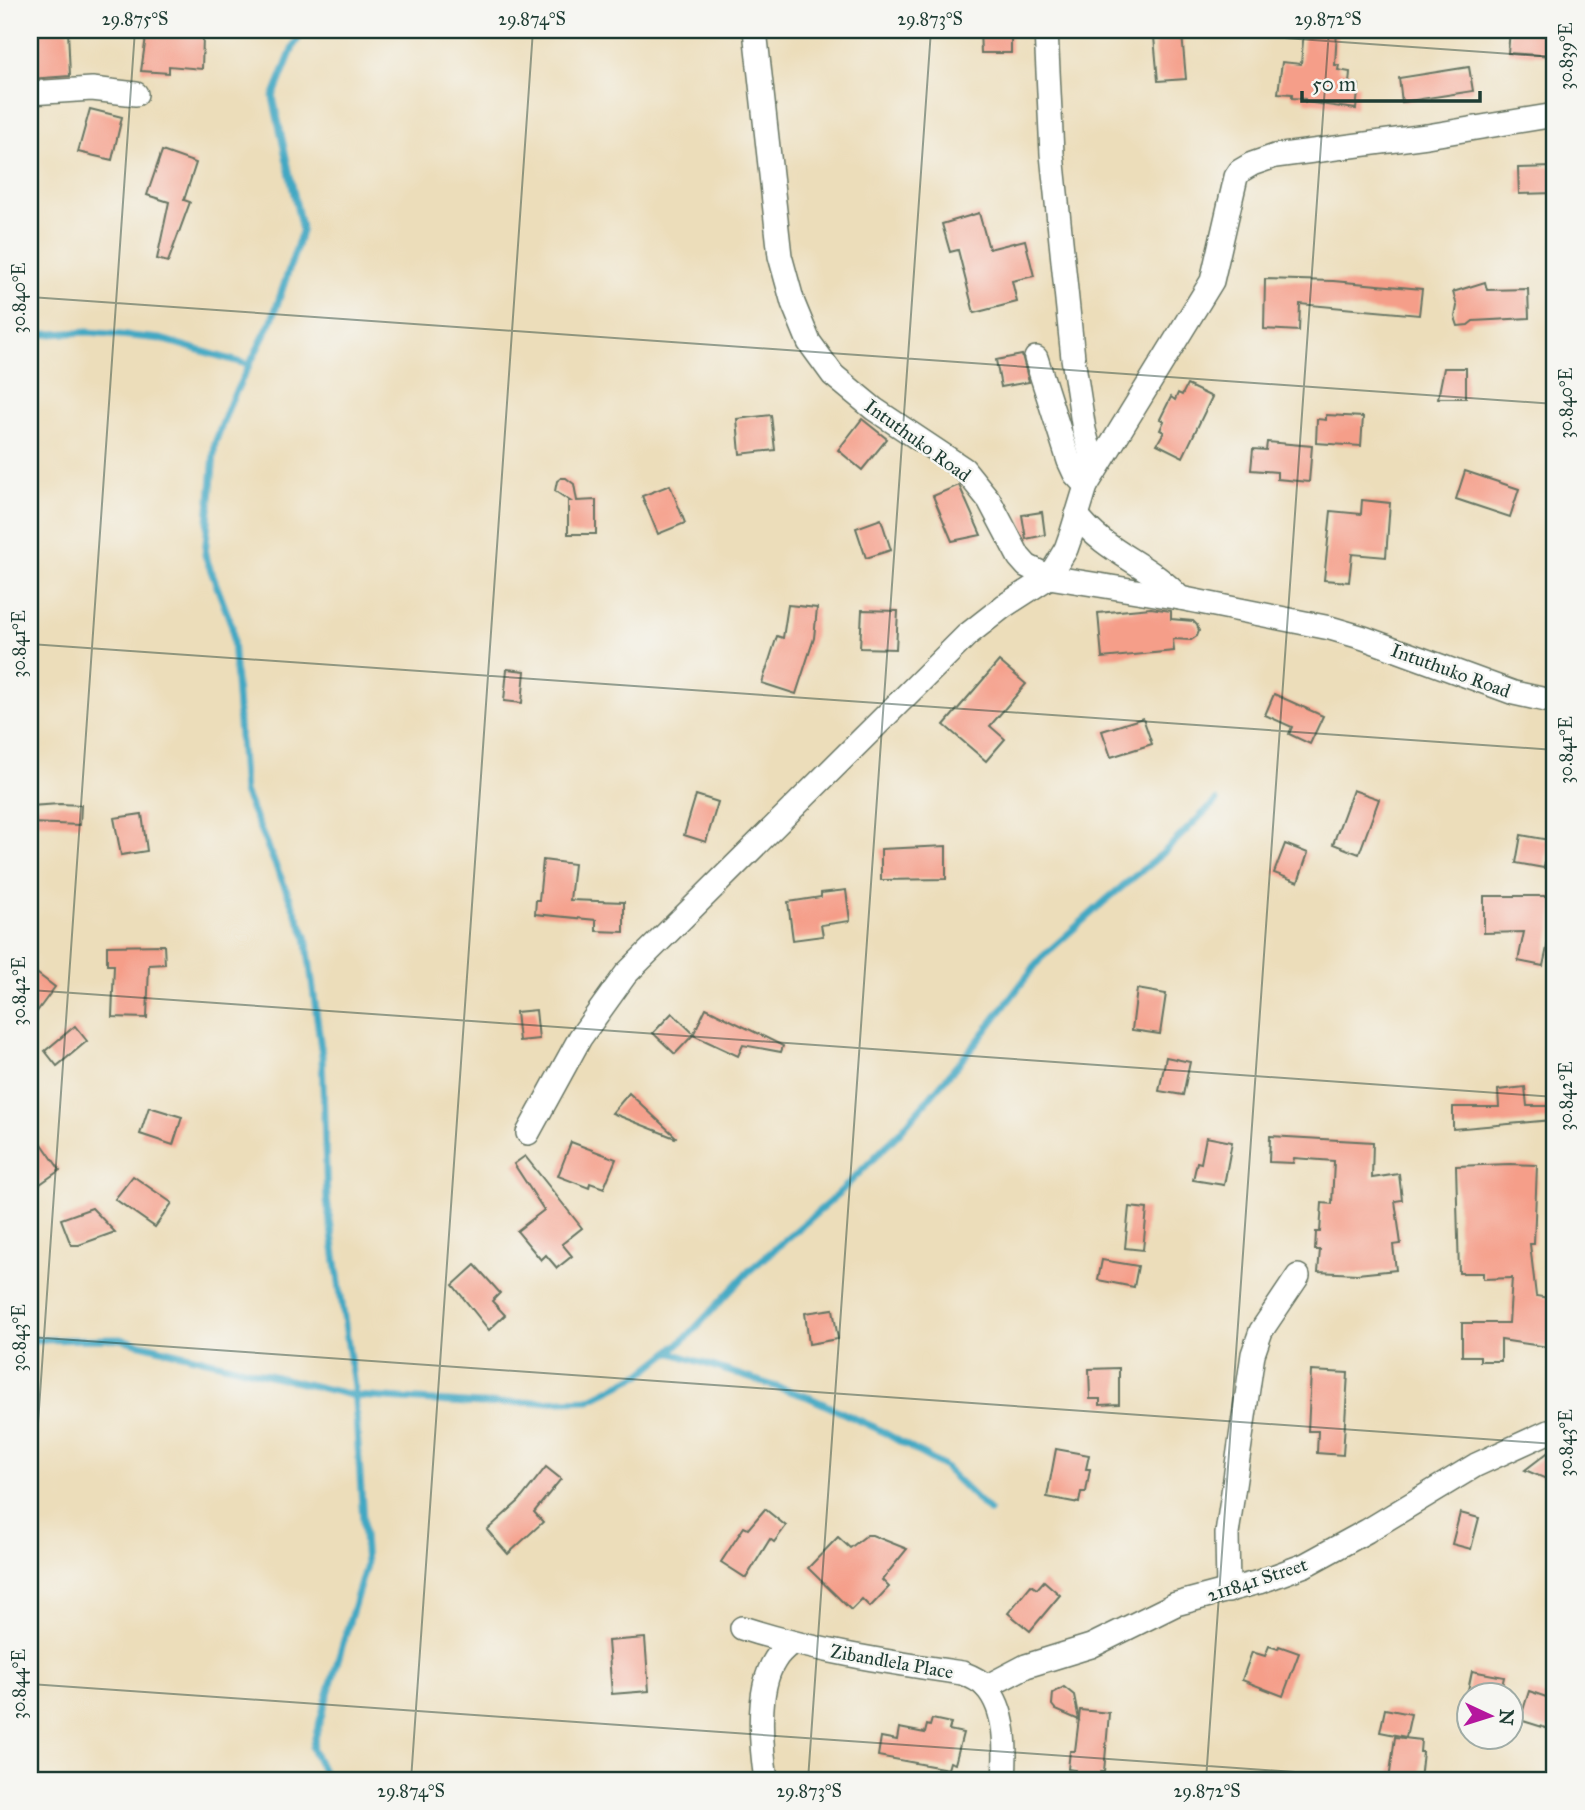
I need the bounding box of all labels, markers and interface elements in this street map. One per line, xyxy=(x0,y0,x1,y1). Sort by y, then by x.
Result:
text: 29.875°S xyxy=(102,8,168,30)
text: 29.874°S xyxy=(498,8,566,30)
text: 29.873°S xyxy=(897,8,963,30)
text: 29.872°S xyxy=(1294,8,1362,30)
text: 30.839°E xyxy=(1555,22,1577,90)
scale bar xyxy=(1302,60,1480,104)
text: 50 m xyxy=(1312,71,1357,97)
text: 30.840°E xyxy=(8,262,30,333)
text: 30.840°E xyxy=(1555,367,1577,438)
street label: Intuthuko Road xyxy=(860,394,976,487)
text: 30.841°E xyxy=(8,610,30,678)
street label: Intuthuko Road xyxy=(1388,638,1514,703)
text: 30.841°E xyxy=(1555,716,1577,784)
text: 30.842°E xyxy=(8,956,30,1026)
text: 30.842°E xyxy=(1555,1061,1577,1131)
text: 30.843°E xyxy=(8,1304,30,1372)
text: 30.843°E xyxy=(1555,1409,1577,1477)
street label: 211841 Street xyxy=(1204,1552,1310,1606)
street label: Zibandlela Place xyxy=(829,1639,955,1684)
text: 30.844°E xyxy=(8,1649,30,1719)
north arrow xyxy=(1456,1680,1526,1750)
text: N xyxy=(1494,1708,1518,1726)
text: 29.874°S xyxy=(377,1780,445,1802)
text: 29.873°S xyxy=(776,1780,842,1802)
text: 29.872°S xyxy=(1173,1780,1241,1802)

